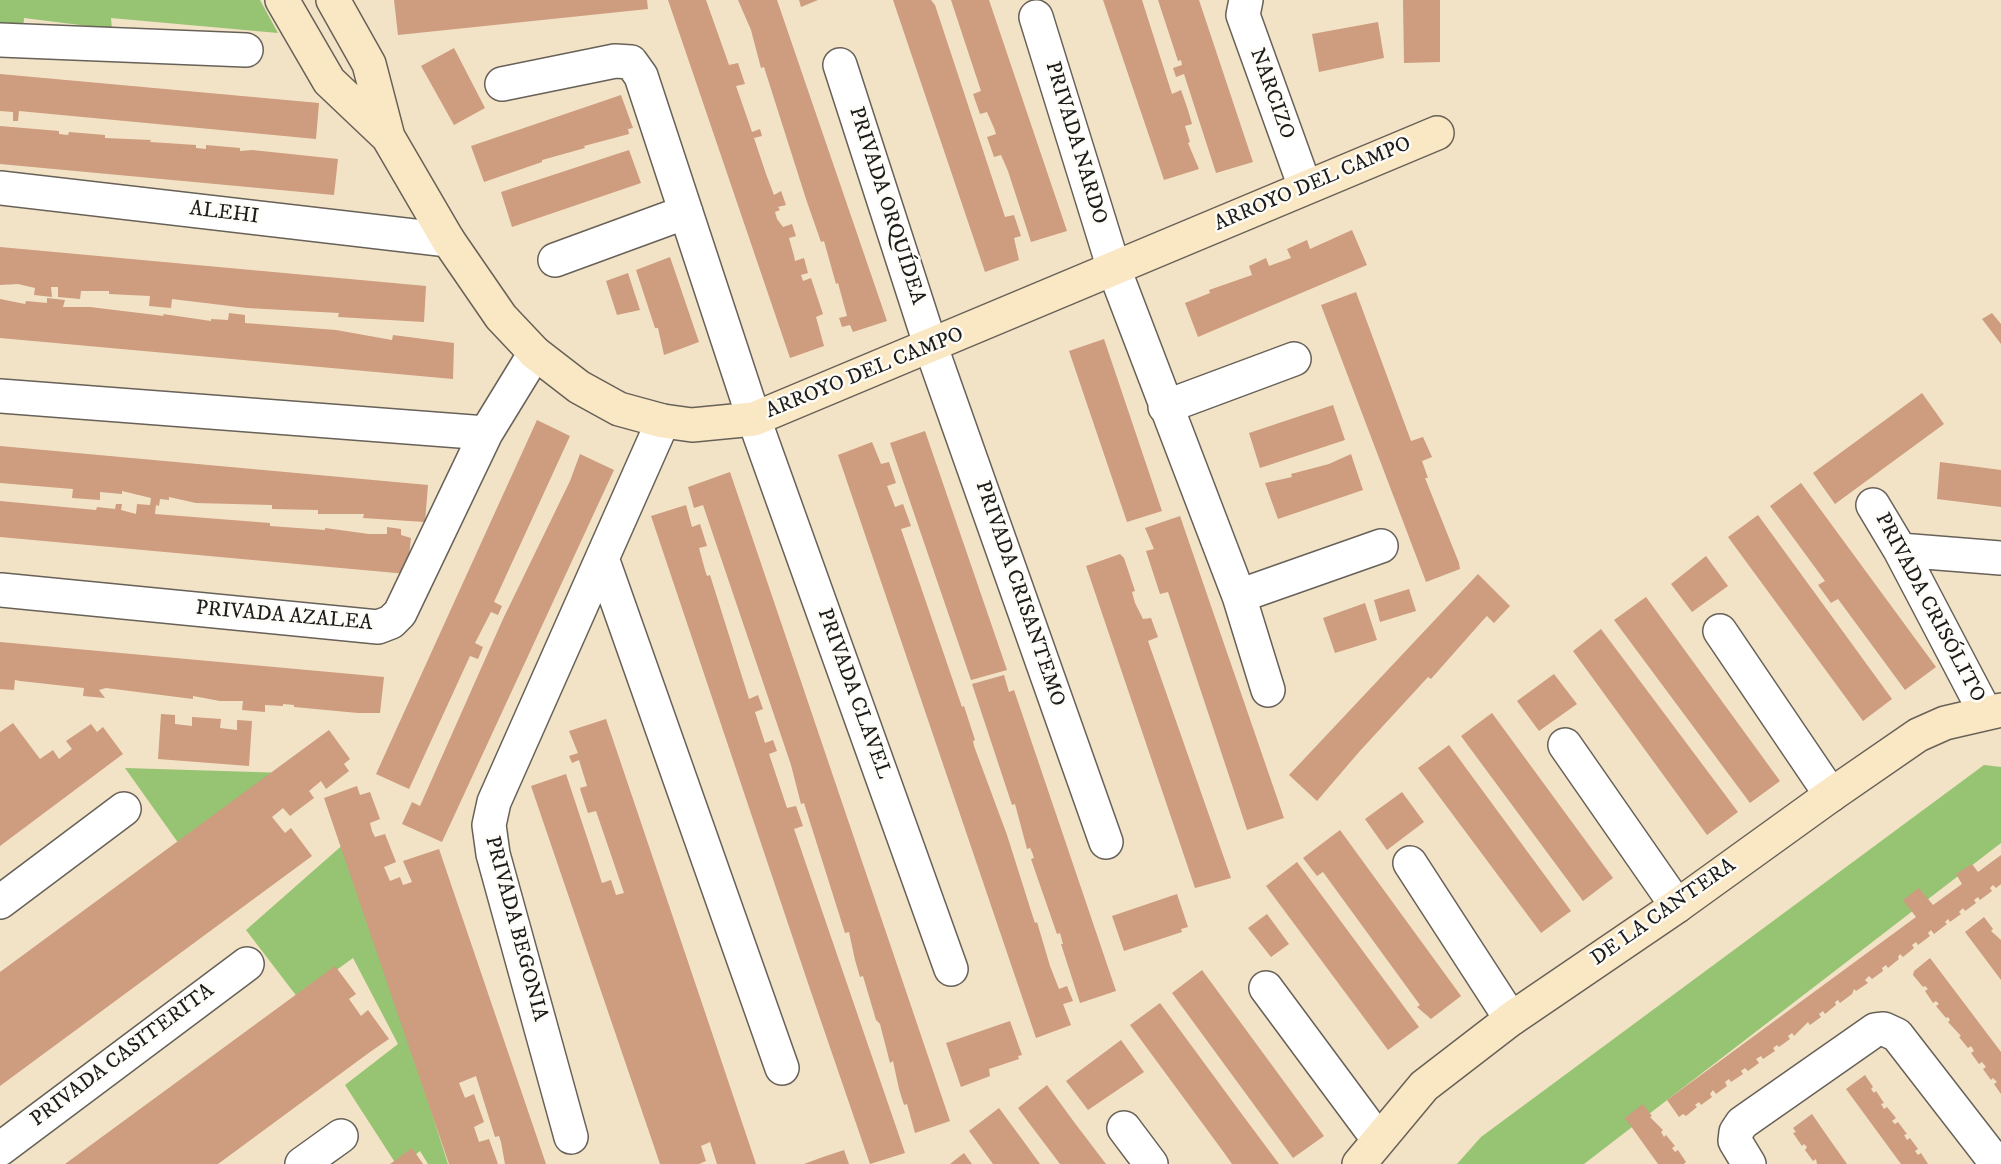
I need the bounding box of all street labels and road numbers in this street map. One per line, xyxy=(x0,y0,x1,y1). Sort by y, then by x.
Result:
street label: NARCIZO xyxy=(1243,45,1299,143)
street label: PRIVADA NARDO xyxy=(1038,59,1112,227)
street label: PRIVADA ORQUÍDEA xyxy=(842,104,930,308)
street label: ARROYO DEL CAMPO xyxy=(1211,132,1415,238)
street label: ALEHI xyxy=(188,197,260,231)
street label: ARROYO DEL CAMPO xyxy=(762,323,968,425)
street label: PRIVADA CRISANTEMO xyxy=(969,478,1069,710)
street label: PRIVADA CRISÓLITO xyxy=(1868,509,1990,707)
street label: PRIVADA AZALEA xyxy=(194,597,374,637)
street label: PRIVADA CLAVEL xyxy=(810,605,896,783)
street label: PRIVADA BEGONIA xyxy=(478,834,552,1024)
street label: DE LA CANTERA xyxy=(1587,854,1741,972)
street label: PRIVADA CASITERITA xyxy=(26,979,220,1133)

